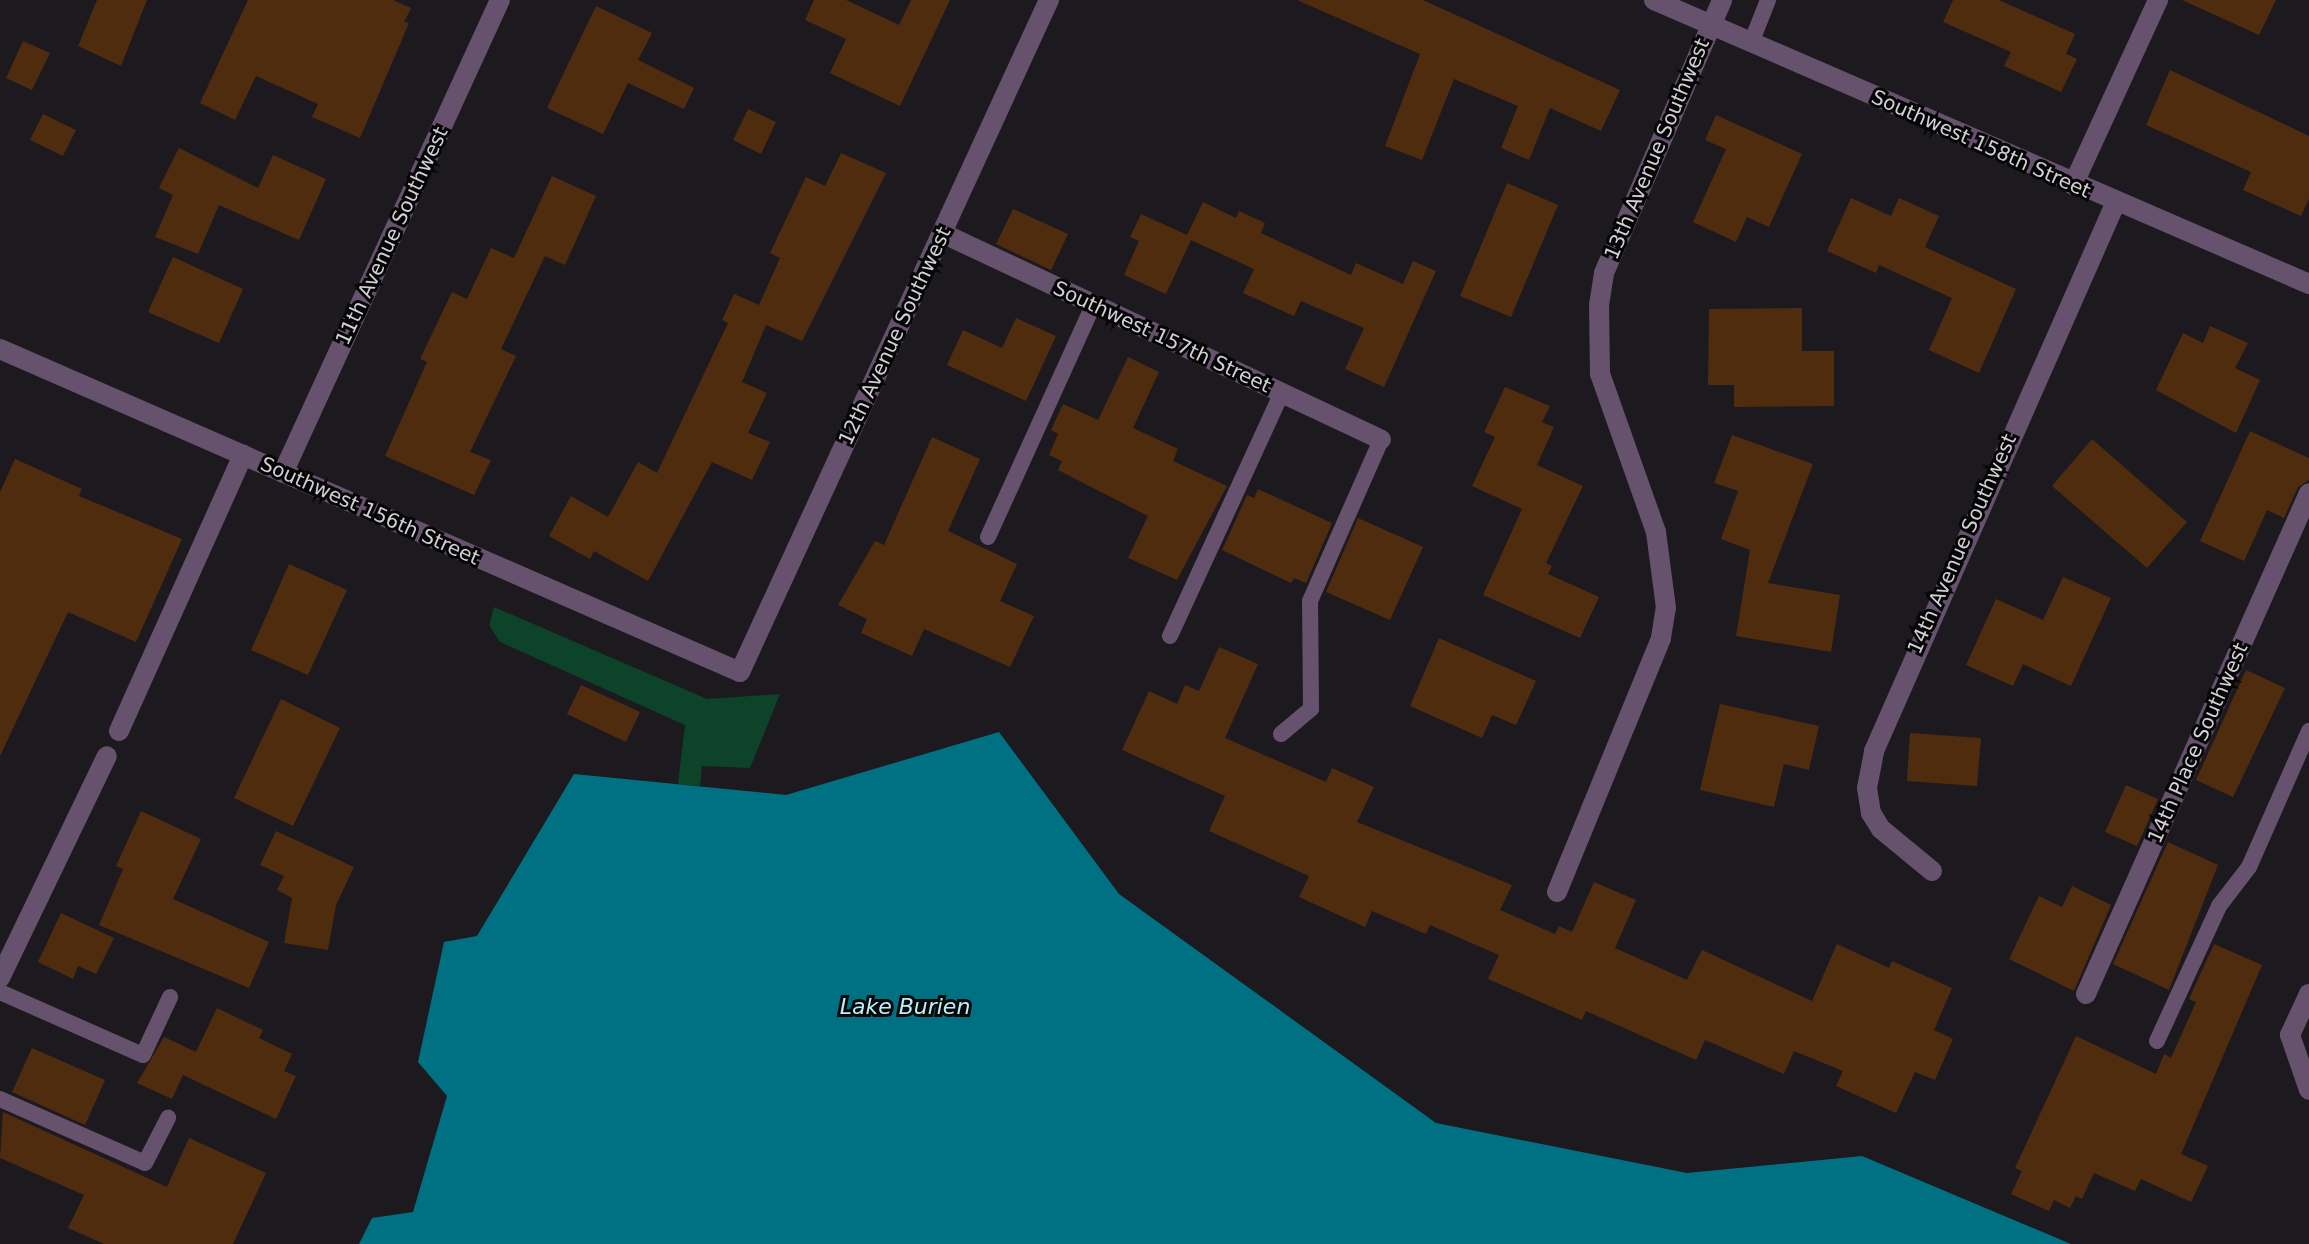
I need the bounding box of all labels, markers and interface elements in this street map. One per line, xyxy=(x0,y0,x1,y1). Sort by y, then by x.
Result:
street label: 13th Avenue Southwest xyxy=(1599,35,1715,263)
street label: Southwest 158th Street xyxy=(1868,85,2094,203)
street label: 11th Avenue Southwest xyxy=(331,123,453,349)
street label: 12th Avenue Southwest xyxy=(834,223,956,449)
street label: Southwest 157th Street xyxy=(1049,276,1275,398)
street label: 14th Avenue Southwest xyxy=(1903,430,2021,658)
street label: Southwest 156th Street xyxy=(257,452,483,570)
street label: 14th Place Southwest xyxy=(2143,639,2253,847)
water label: Lake Burien xyxy=(840,994,970,1020)

